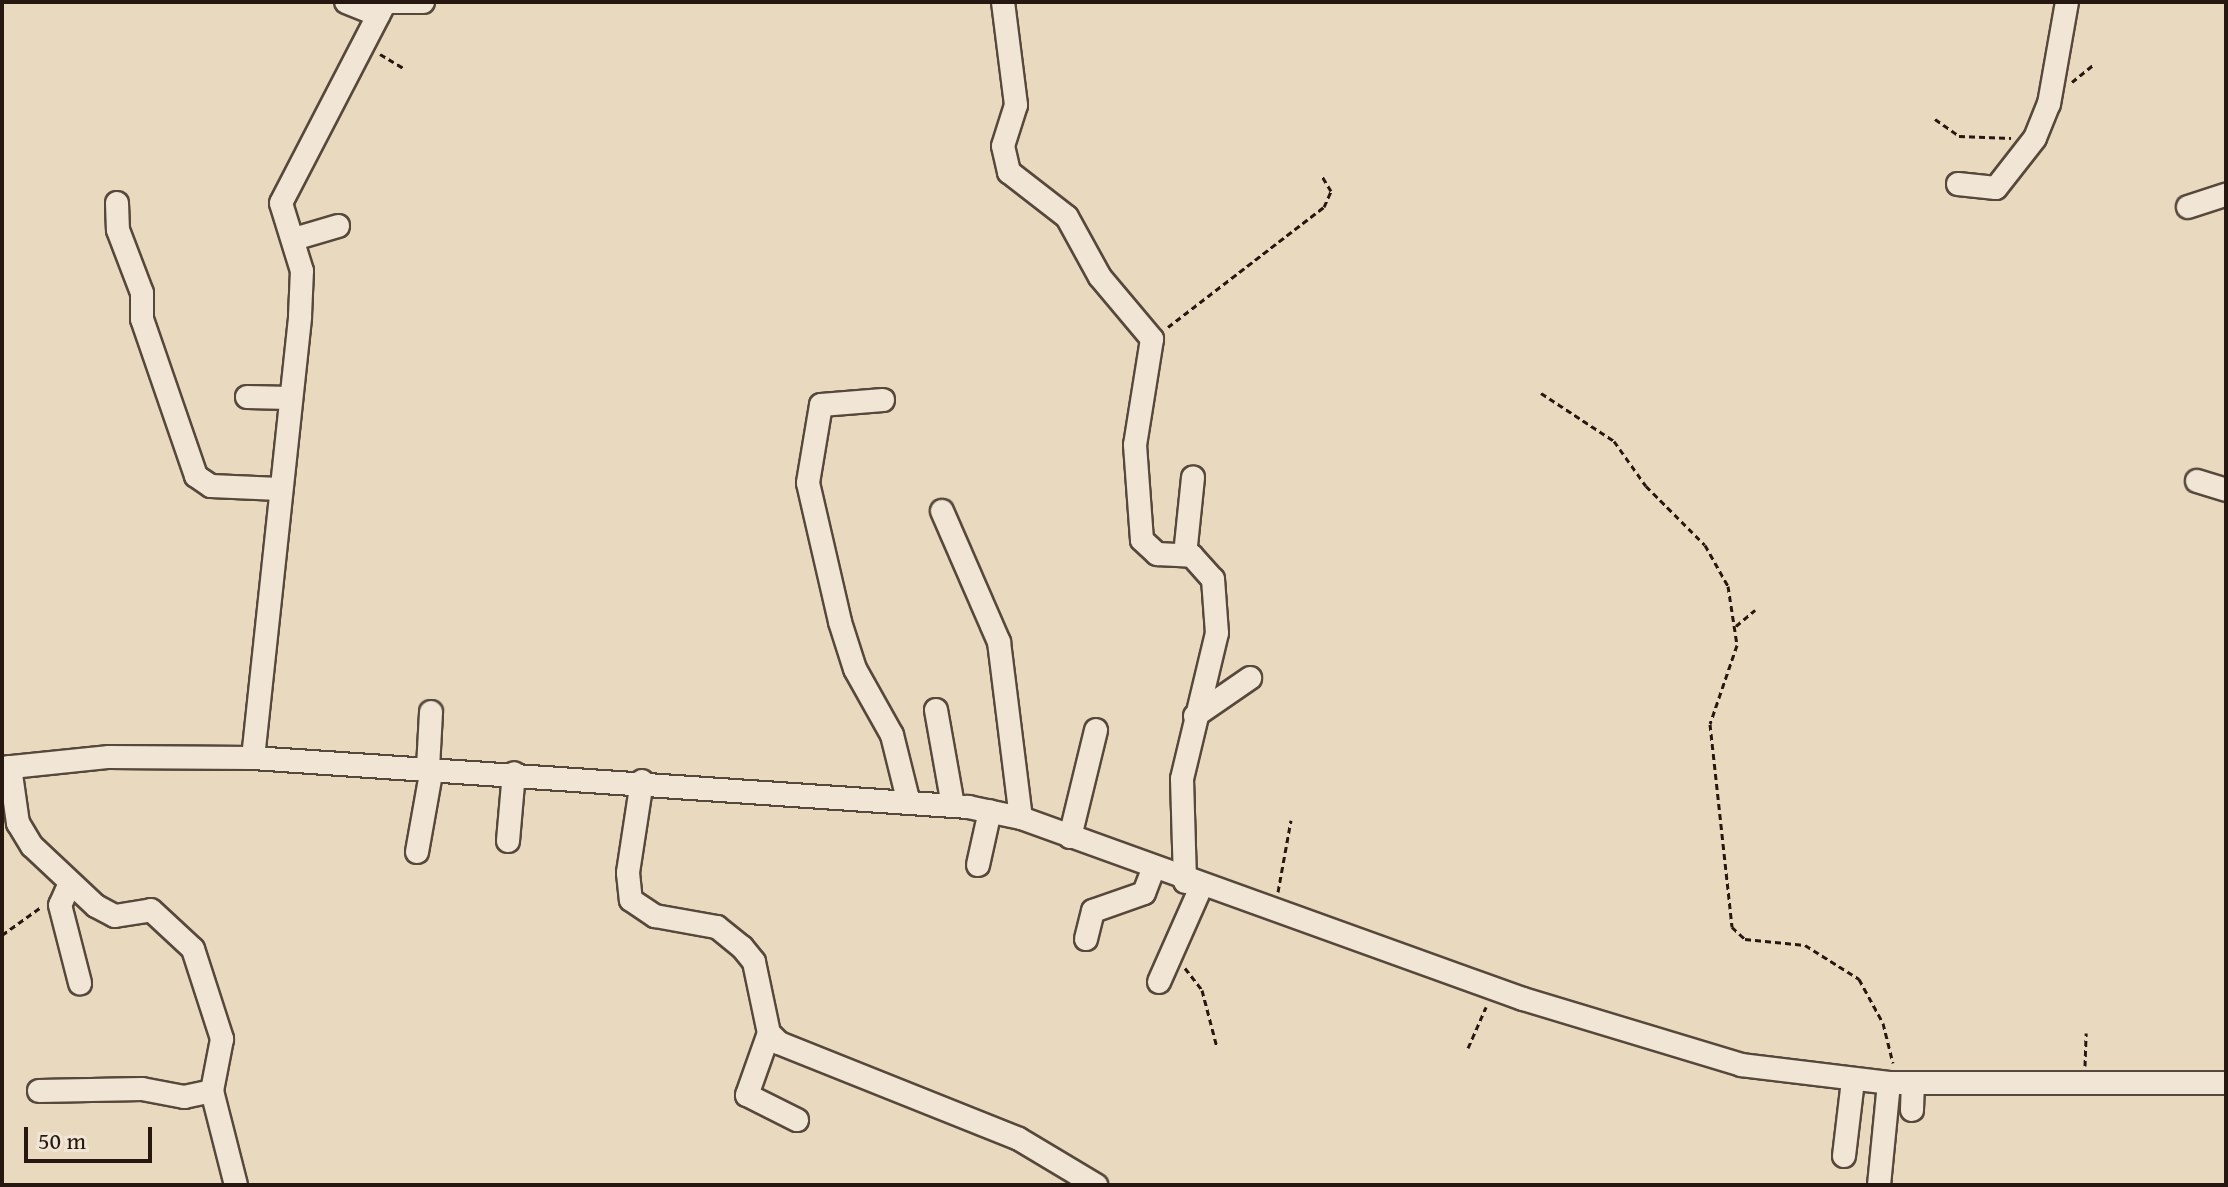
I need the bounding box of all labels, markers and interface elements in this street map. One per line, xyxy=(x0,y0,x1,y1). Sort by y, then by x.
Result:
scale bar xyxy=(28,1111,156,1161)
text: 50 m xyxy=(38,1123,86,1158)

